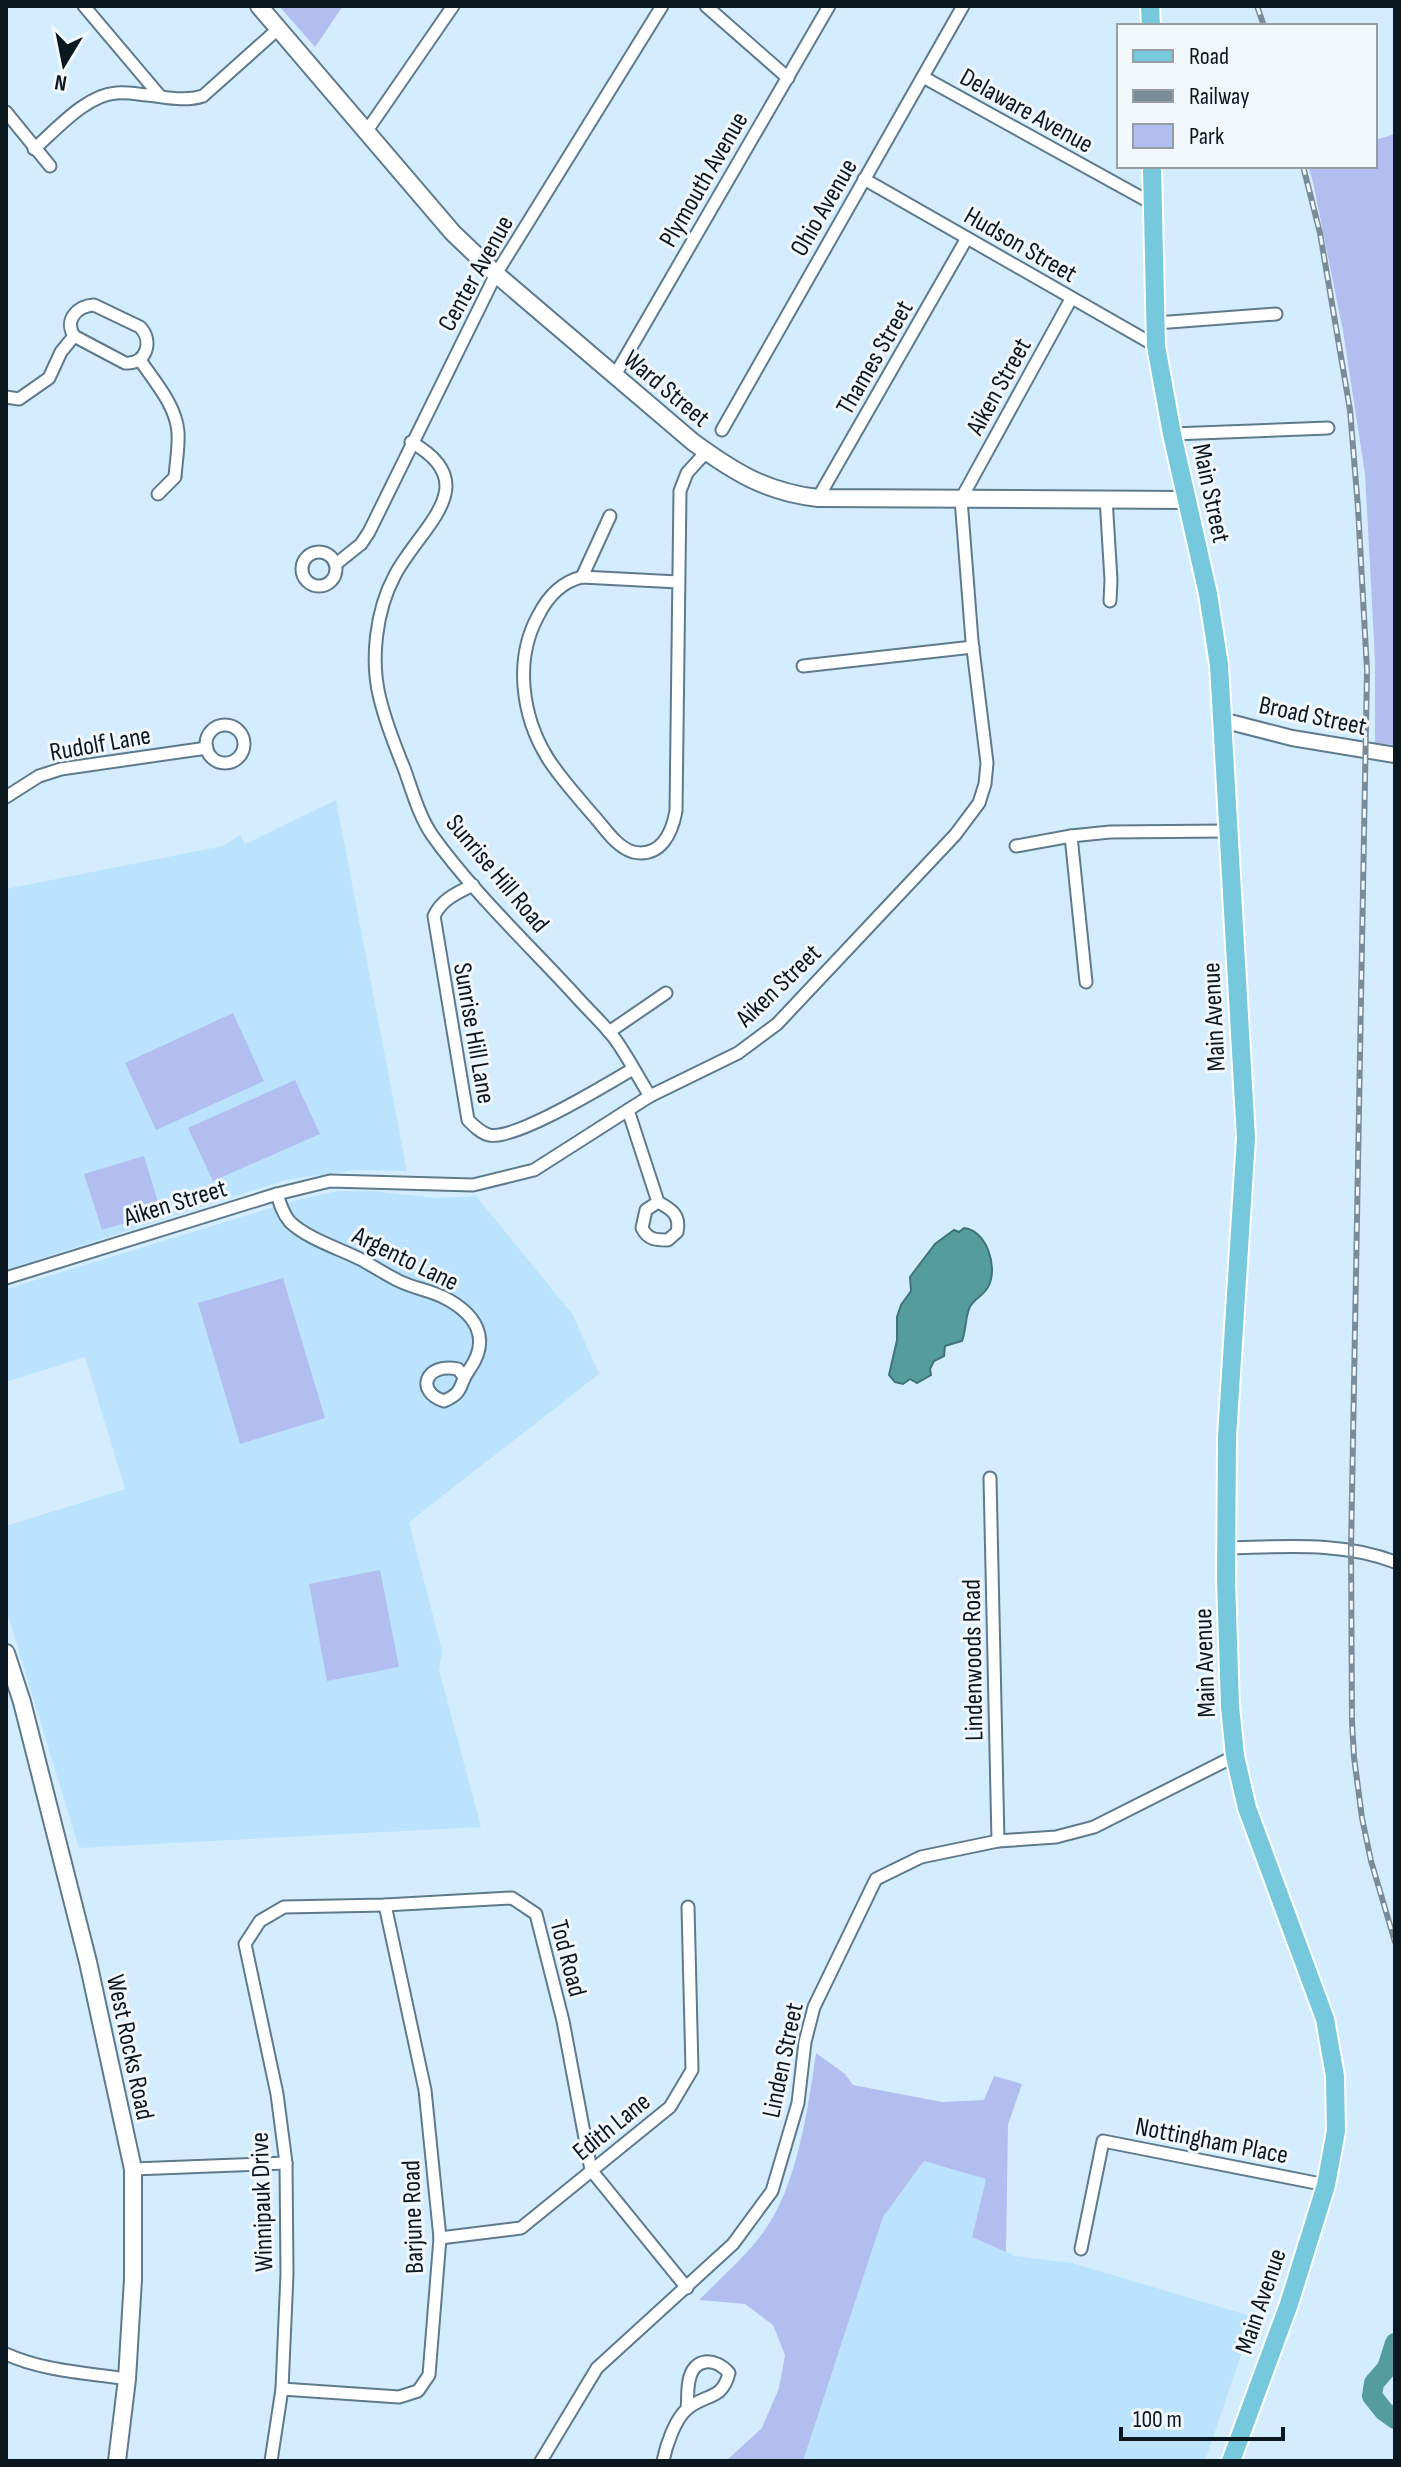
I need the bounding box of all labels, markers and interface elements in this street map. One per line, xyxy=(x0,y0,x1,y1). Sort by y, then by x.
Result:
north arrow xyxy=(24,24,104,104)
legend xyxy=(1117,24,1377,168)
text: Road xyxy=(1189,42,1229,71)
street label: Delaware Avenue xyxy=(954,62,1098,161)
text: N xyxy=(53,68,69,97)
text: Railway xyxy=(1189,82,1249,111)
street label: Plymouth Avenue xyxy=(653,107,755,253)
text: Park xyxy=(1189,122,1224,151)
street label: Ohio Avenue xyxy=(784,154,865,262)
street label: Hudson Street xyxy=(958,201,1082,290)
street label: Center Avenue xyxy=(432,210,521,337)
street label: Thames Street xyxy=(830,295,920,420)
street label: Aiken Street xyxy=(960,333,1039,441)
street label: Ward Street xyxy=(617,344,716,434)
street label: Main Street xyxy=(1185,441,1236,546)
street label: Broad Street xyxy=(1256,690,1369,743)
street label: Rudolf Lane xyxy=(47,720,153,769)
street label: Sunrise Hill Road xyxy=(439,809,555,939)
street label: Aiken Street xyxy=(729,938,828,1035)
street label: Sunrise Hill Lane xyxy=(446,960,501,1106)
street label: Main Avenue xyxy=(1196,962,1233,1072)
street label: Aiken Street xyxy=(119,1173,231,1234)
street label: Argento Lane xyxy=(346,1220,463,1298)
street label: Lindenwoods Road xyxy=(957,1579,990,1741)
street label: Main Avenue xyxy=(1188,1608,1223,1718)
street label: Tod Road xyxy=(542,1917,593,2000)
street label: West Rocks Road xyxy=(99,1972,160,2123)
street label: Linden Street xyxy=(756,2000,811,2121)
street label: Edith Lane xyxy=(567,2087,657,2168)
street label: Nottingham Place xyxy=(1133,2111,1291,2171)
street label: Winnipauk Drive xyxy=(245,2131,280,2272)
street label: Barjune Road xyxy=(396,2160,431,2274)
street label: Main Avenue xyxy=(1229,2245,1294,2358)
scale bar xyxy=(1121,2391,1283,2441)
text: 100 m xyxy=(1133,2405,1182,2434)

